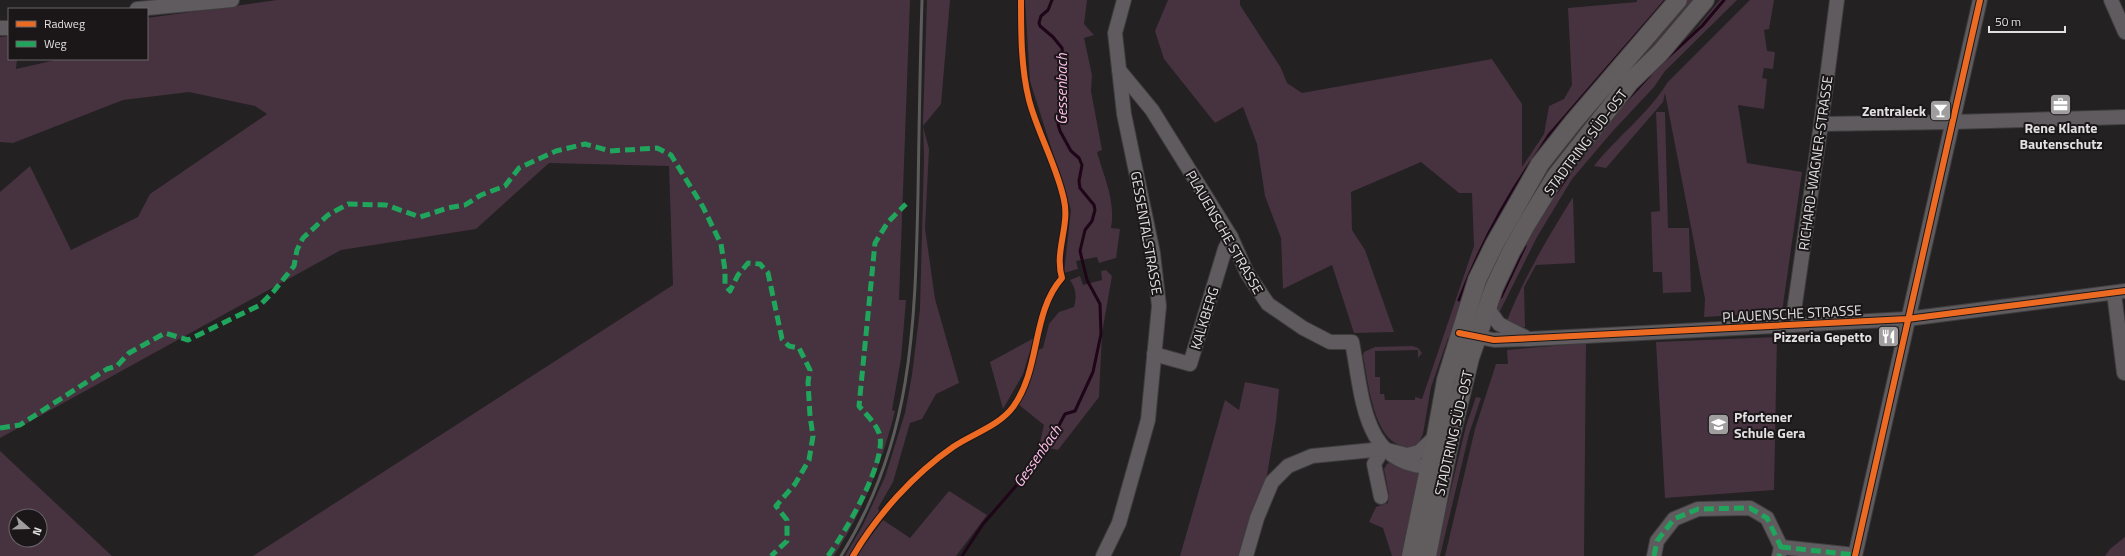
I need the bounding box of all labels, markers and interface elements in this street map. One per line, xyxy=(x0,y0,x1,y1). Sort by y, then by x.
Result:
legend xyxy=(8,8,148,60)
scale bar xyxy=(1989,8,2065,34)
text: 50 m xyxy=(1995,12,2021,31)
text: Radweg xyxy=(44,14,85,33)
text: Weg xyxy=(44,34,67,53)
water label: Gessenbach xyxy=(1050,53,1073,125)
street label: RICHARD-WAGNER-STRASSE xyxy=(1792,74,1838,252)
street label: STADTRING SÜD-OST xyxy=(1538,84,1632,199)
office icon: Rene Klante Bautenschutz xyxy=(2048,92,2074,118)
bar icon: Zentraleck xyxy=(1928,97,1954,123)
place label: Zentraleck xyxy=(1862,100,1927,121)
place label: Rene Klante Bautenschutz xyxy=(2019,117,2103,154)
street label: PLAUENSCHE STRASSE xyxy=(1181,166,1269,298)
street label: GESSENTALSTRASSE xyxy=(1126,170,1168,297)
street label: KALKBERG xyxy=(1185,284,1223,352)
street label: PLAUENSCHE STRASSE xyxy=(1722,299,1863,327)
restaurant icon: Pizzeria Gepetto xyxy=(1875,323,1901,349)
place label: Pizzeria Gepetto xyxy=(1773,326,1872,347)
street label: STADTRING SÜD-OST xyxy=(1428,368,1478,498)
place label: Pfortener Schule Gera xyxy=(1734,406,1805,443)
school or university icon: Pfortener Schule Gera xyxy=(1705,411,1731,437)
water label: Gessenbach xyxy=(1007,420,1067,492)
north arrow xyxy=(8,508,48,548)
text: N xyxy=(29,525,46,538)

